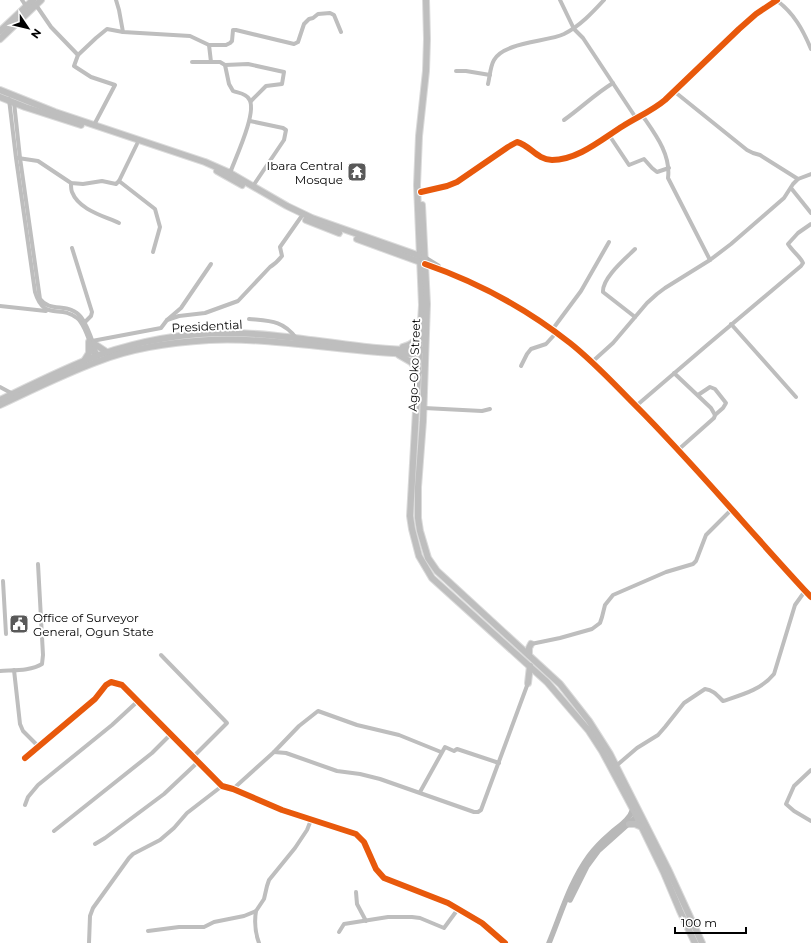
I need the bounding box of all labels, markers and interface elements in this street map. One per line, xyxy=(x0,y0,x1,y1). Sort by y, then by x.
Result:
north arrow xyxy=(8,8,48,48)
text: N xyxy=(28,26,44,41)
place label: Ibara Central Mosque xyxy=(267,158,343,187)
temple icon: Ibara Central Mosque xyxy=(346,161,368,183)
street label: Presidential xyxy=(171,317,243,335)
street label: Ago-Oko Street xyxy=(405,318,423,412)
place label: Office of Surveyor General, Ogun State xyxy=(33,610,154,639)
public building icon: Office of Surveyor General, Ogun State xyxy=(8,613,30,635)
scale bar xyxy=(675,909,746,935)
text: 100 m xyxy=(681,915,717,930)

